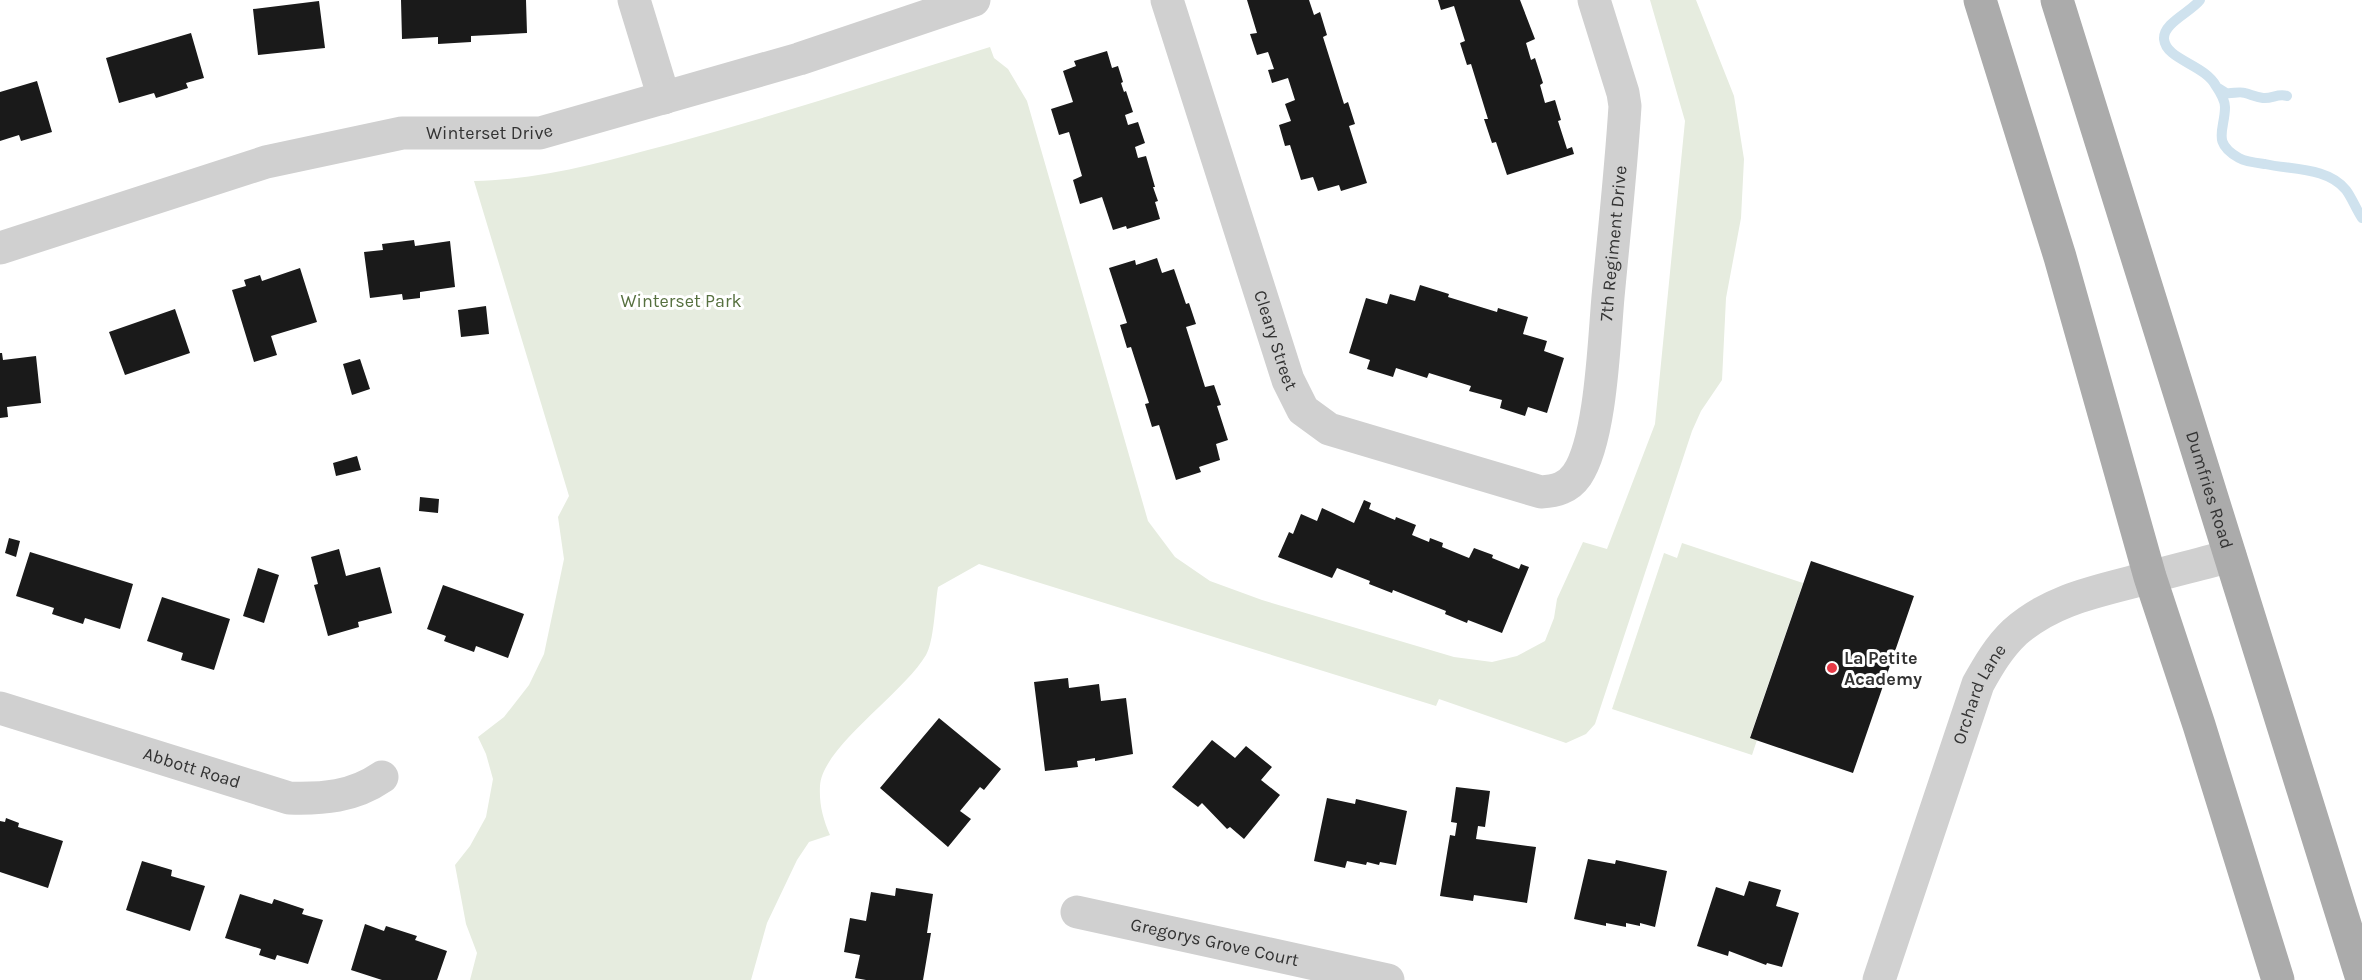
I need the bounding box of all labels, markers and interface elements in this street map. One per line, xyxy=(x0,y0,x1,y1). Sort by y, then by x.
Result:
street label: Winterset Drive xyxy=(426,119,555,144)
street label: 7th Regiment Drive xyxy=(1595,165,1631,322)
street label: Cleary Street xyxy=(1249,287,1302,394)
park label: Winterset Park xyxy=(620,290,742,312)
street label: Dumfries Road xyxy=(2181,428,2238,551)
street label: Orchard Lane xyxy=(1948,639,2011,747)
place label: La Petite Academy xyxy=(1844,647,1922,690)
marker: La Petite Academy xyxy=(1825,661,1839,675)
street label: Abbott Road xyxy=(140,742,243,793)
street label: Gregorys Grove Court xyxy=(1129,913,1301,971)

